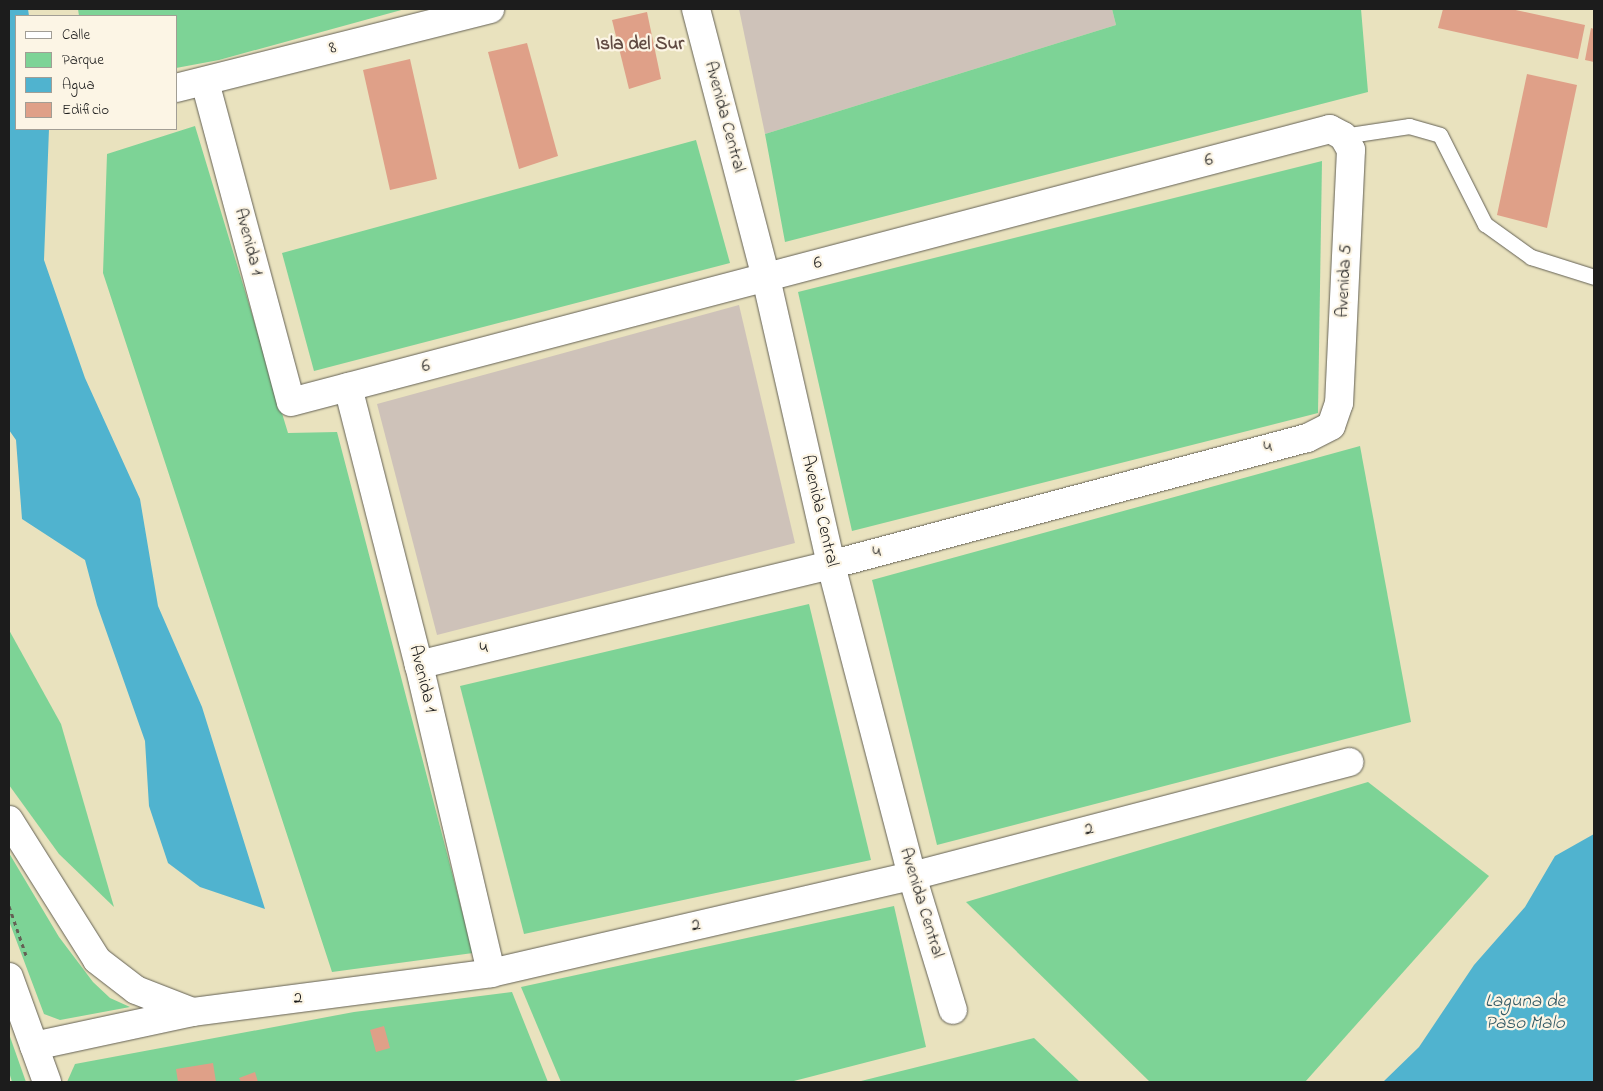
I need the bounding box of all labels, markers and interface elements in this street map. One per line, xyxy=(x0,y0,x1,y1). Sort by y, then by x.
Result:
legend xyxy=(15,15,178,130)
text: Calle xyxy=(62,24,90,46)
district label: Isla del Sur xyxy=(596,34,684,56)
street label: 8 xyxy=(327,38,339,60)
text: Parque xyxy=(62,49,104,71)
street label: Avenida Central xyxy=(699,59,749,175)
text: Agua xyxy=(62,74,95,96)
text: Edificio xyxy=(62,99,109,121)
street label: 6 xyxy=(1202,150,1216,172)
street label: Avenida 1 xyxy=(229,206,267,278)
street label: Avenida 5 xyxy=(1332,244,1358,318)
street label: 6 xyxy=(811,253,825,275)
street label: 6 xyxy=(419,356,433,378)
street label: 4 xyxy=(1262,437,1274,459)
street label: Avenida Central xyxy=(796,453,842,569)
street label: 4 xyxy=(871,542,883,564)
street label: 4 xyxy=(478,638,490,660)
street label: Avenida 1 xyxy=(403,643,441,715)
street label: 2 xyxy=(1082,818,1096,842)
street label: Avenida Central xyxy=(894,845,948,961)
street label: 2 xyxy=(689,914,703,938)
street label: 2 xyxy=(292,988,304,1010)
water label: Laguna de Paso Malo xyxy=(1485,991,1565,1035)

